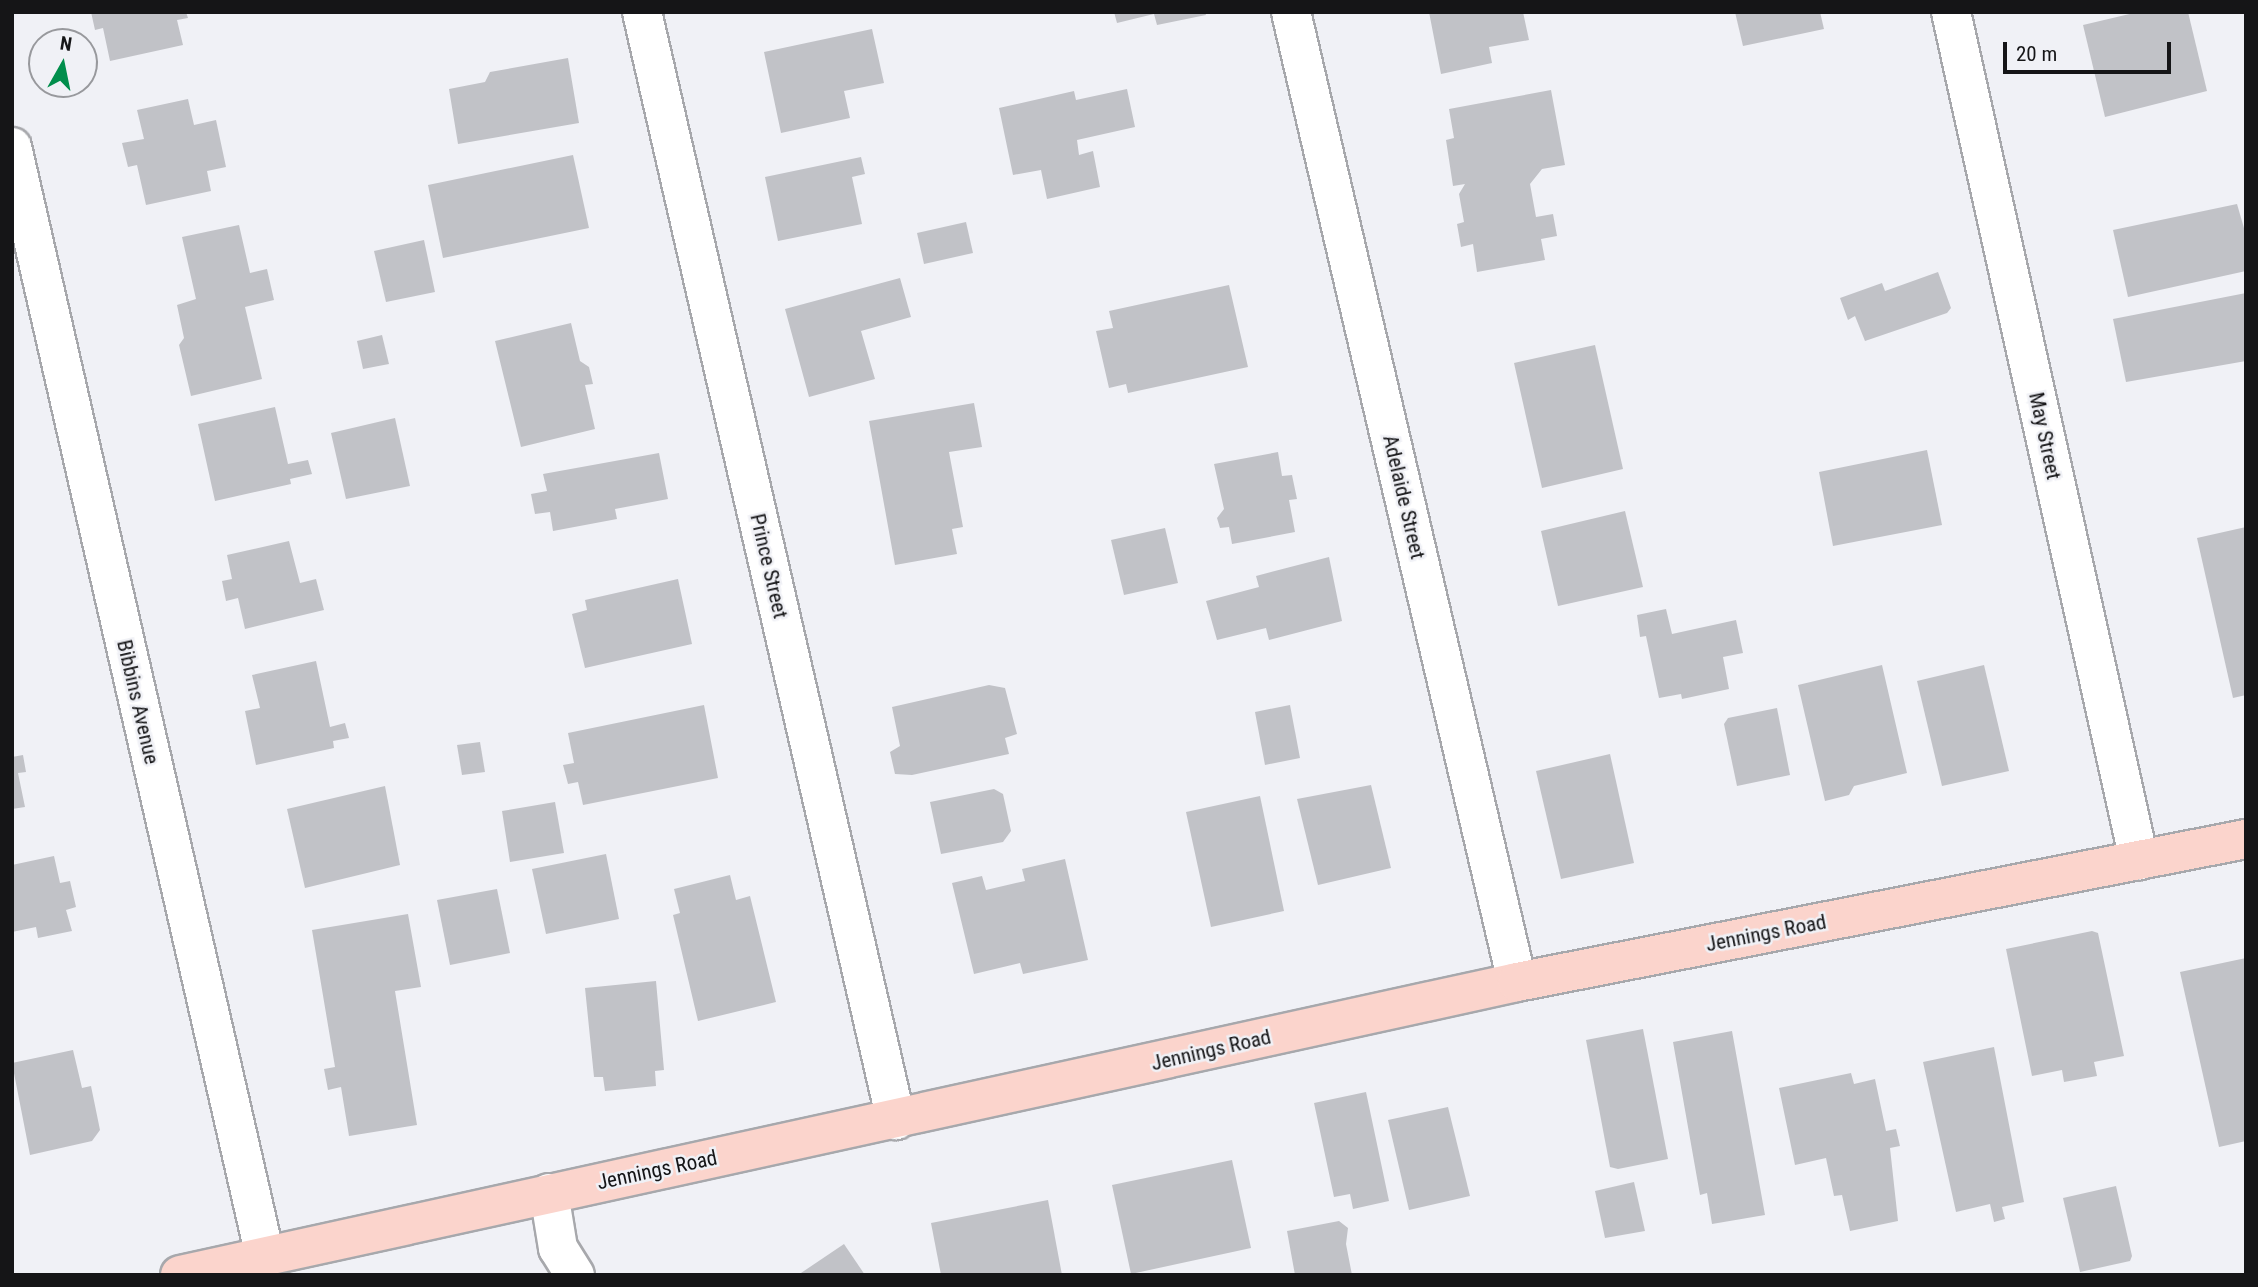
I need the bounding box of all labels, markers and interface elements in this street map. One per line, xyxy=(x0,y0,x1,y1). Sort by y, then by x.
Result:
north arrow xyxy=(28,28,98,98)
scale bar xyxy=(2006,28,2174,72)
text: N xyxy=(58,31,74,56)
text: 20 m xyxy=(2016,42,2057,66)
street label: May Street xyxy=(2023,390,2067,482)
street label: Adelaide Street xyxy=(1378,433,1430,561)
street label: Prince Street xyxy=(745,511,793,621)
street label: Bibbins Avenue xyxy=(111,637,165,767)
street label: Jennings Road xyxy=(1704,909,1828,957)
street label: Jennings Road xyxy=(1149,1024,1273,1076)
street label: Jennings Road xyxy=(595,1145,719,1195)

